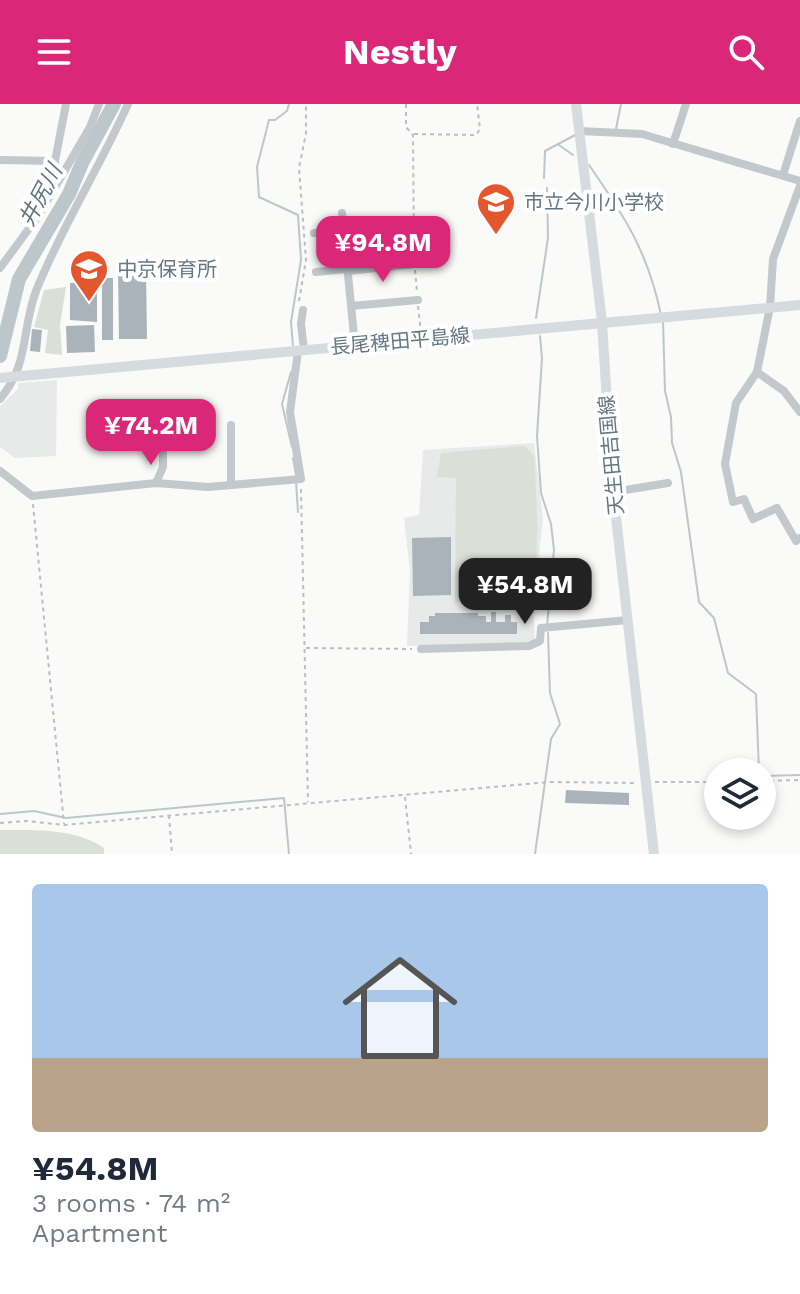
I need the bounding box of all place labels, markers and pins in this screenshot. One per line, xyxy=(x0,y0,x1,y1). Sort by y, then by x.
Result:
school or university icon: 市立今川小学校 xyxy=(475,181,517,236)
place label: 市立今川小学校 xyxy=(524,190,664,214)
pin: ¥94.8M xyxy=(318,216,448,284)
school or university icon: 中京保育所 xyxy=(68,248,110,303)
place label: 中京保育所 xyxy=(117,257,217,281)
pin: ¥74.2M xyxy=(86,399,216,467)
pin: ¥54.8M xyxy=(460,558,590,626)

